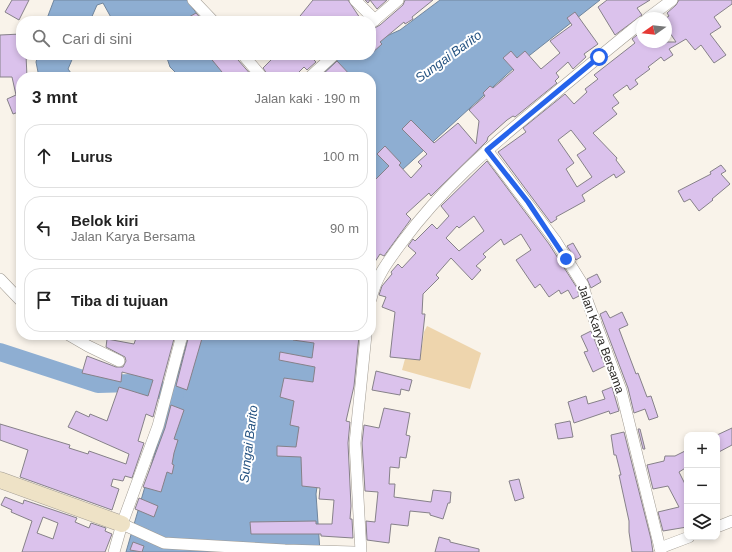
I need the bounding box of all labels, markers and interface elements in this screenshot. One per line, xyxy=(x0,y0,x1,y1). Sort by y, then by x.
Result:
north arrow xyxy=(636,12,672,48)
search box xyxy=(16,16,376,60)
icon: search xyxy=(30,27,52,49)
water label: Sungai Barito xyxy=(412,27,484,85)
text: Cari di sini xyxy=(62,30,132,47)
route start xyxy=(590,48,608,66)
text: 3 mnt xyxy=(32,88,77,107)
text: Jalan kaki · 190 m xyxy=(255,91,360,106)
icon: ahead xyxy=(33,145,55,167)
text: Lurus xyxy=(71,148,113,165)
text: 100 m xyxy=(323,149,359,164)
text: Belok kiri xyxy=(71,212,139,229)
icon: left xyxy=(33,217,55,239)
text: 90 m xyxy=(330,221,359,236)
text: Jalan Karya Bersama xyxy=(71,229,195,244)
route end xyxy=(557,250,575,268)
street label: Jalan Karya Bersama xyxy=(575,283,627,396)
icon: arrive xyxy=(33,289,55,311)
text: Tiba di tujuan xyxy=(71,292,168,309)
water label: Sungai Barito xyxy=(236,404,261,484)
map controls xyxy=(684,432,720,540)
button: + xyxy=(684,432,720,468)
button: − xyxy=(684,468,720,504)
button: layers xyxy=(684,504,720,540)

